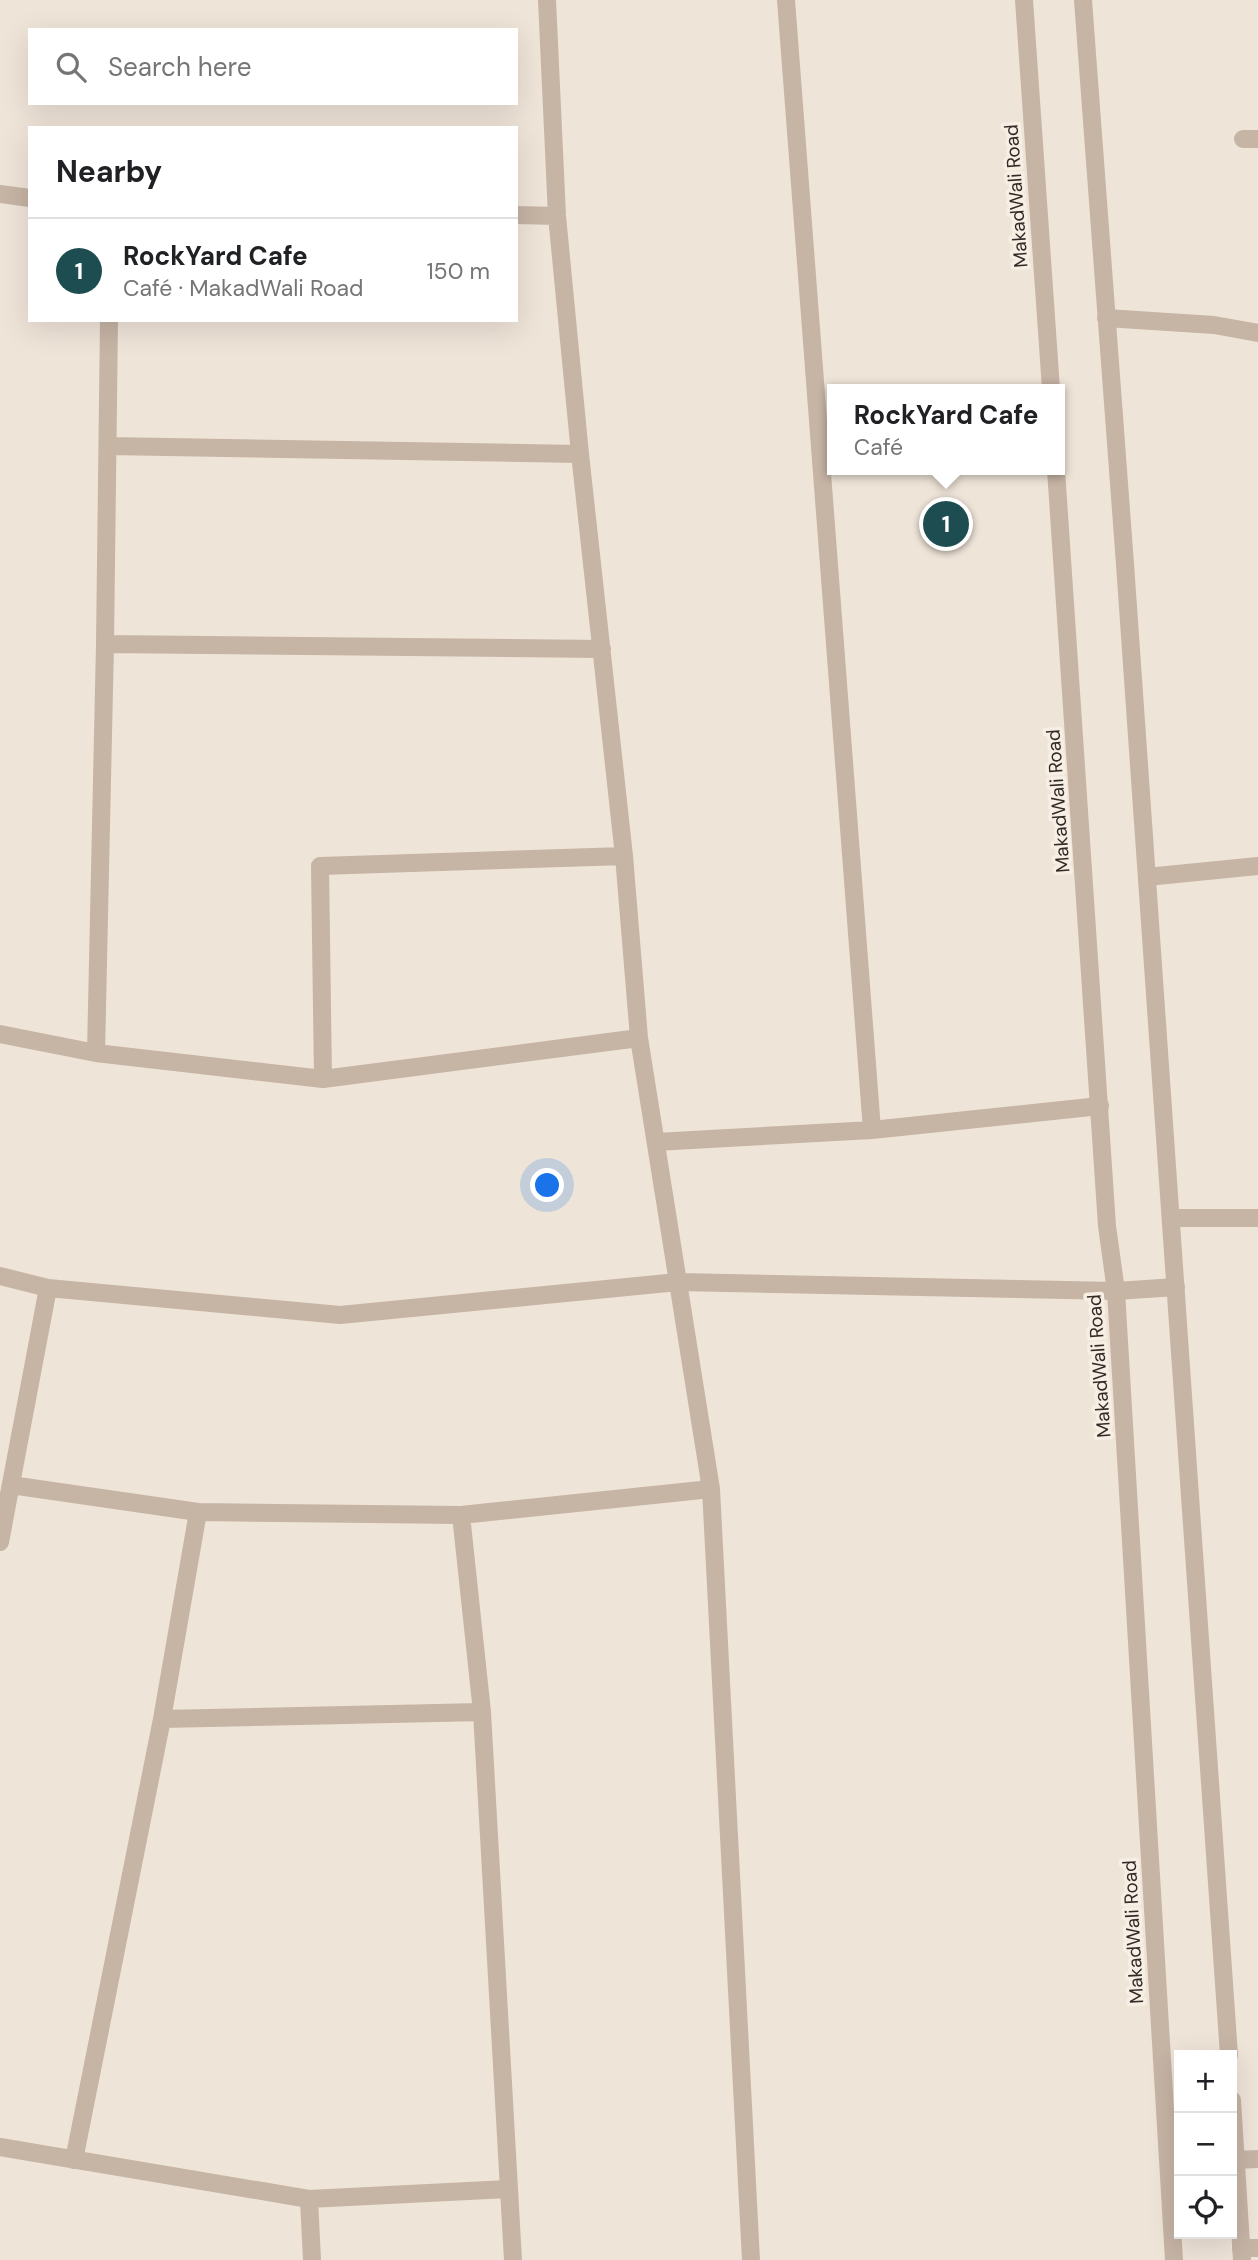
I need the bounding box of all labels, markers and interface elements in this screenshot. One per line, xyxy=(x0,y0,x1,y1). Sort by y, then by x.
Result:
search box xyxy=(28,28,518,105)
icon: search xyxy=(52,48,90,86)
text: Search here xyxy=(108,50,251,84)
street label: MakadWali Road xyxy=(999,123,1033,269)
text: Nearby xyxy=(56,152,162,191)
text: RockYard Cafe xyxy=(123,239,308,273)
text: 1 xyxy=(75,256,83,286)
text: 150 m xyxy=(426,256,490,286)
text: Café · MakadWali Road xyxy=(123,273,363,303)
popup xyxy=(827,384,1065,475)
text: RockYard Cafe xyxy=(854,398,1038,432)
text: Café xyxy=(854,432,903,462)
pin: 1 xyxy=(923,498,969,550)
street label: MakadWali Road xyxy=(1041,728,1075,874)
your location xyxy=(530,1168,564,1202)
street label: MakadWali Road xyxy=(1082,1293,1116,1439)
street label: MakadWali Road xyxy=(1117,1859,1149,2005)
map controls xyxy=(1174,2050,1237,2239)
button: + xyxy=(1174,2050,1237,2113)
button: − xyxy=(1174,2113,1237,2176)
button: locate xyxy=(1174,2176,1237,2239)

